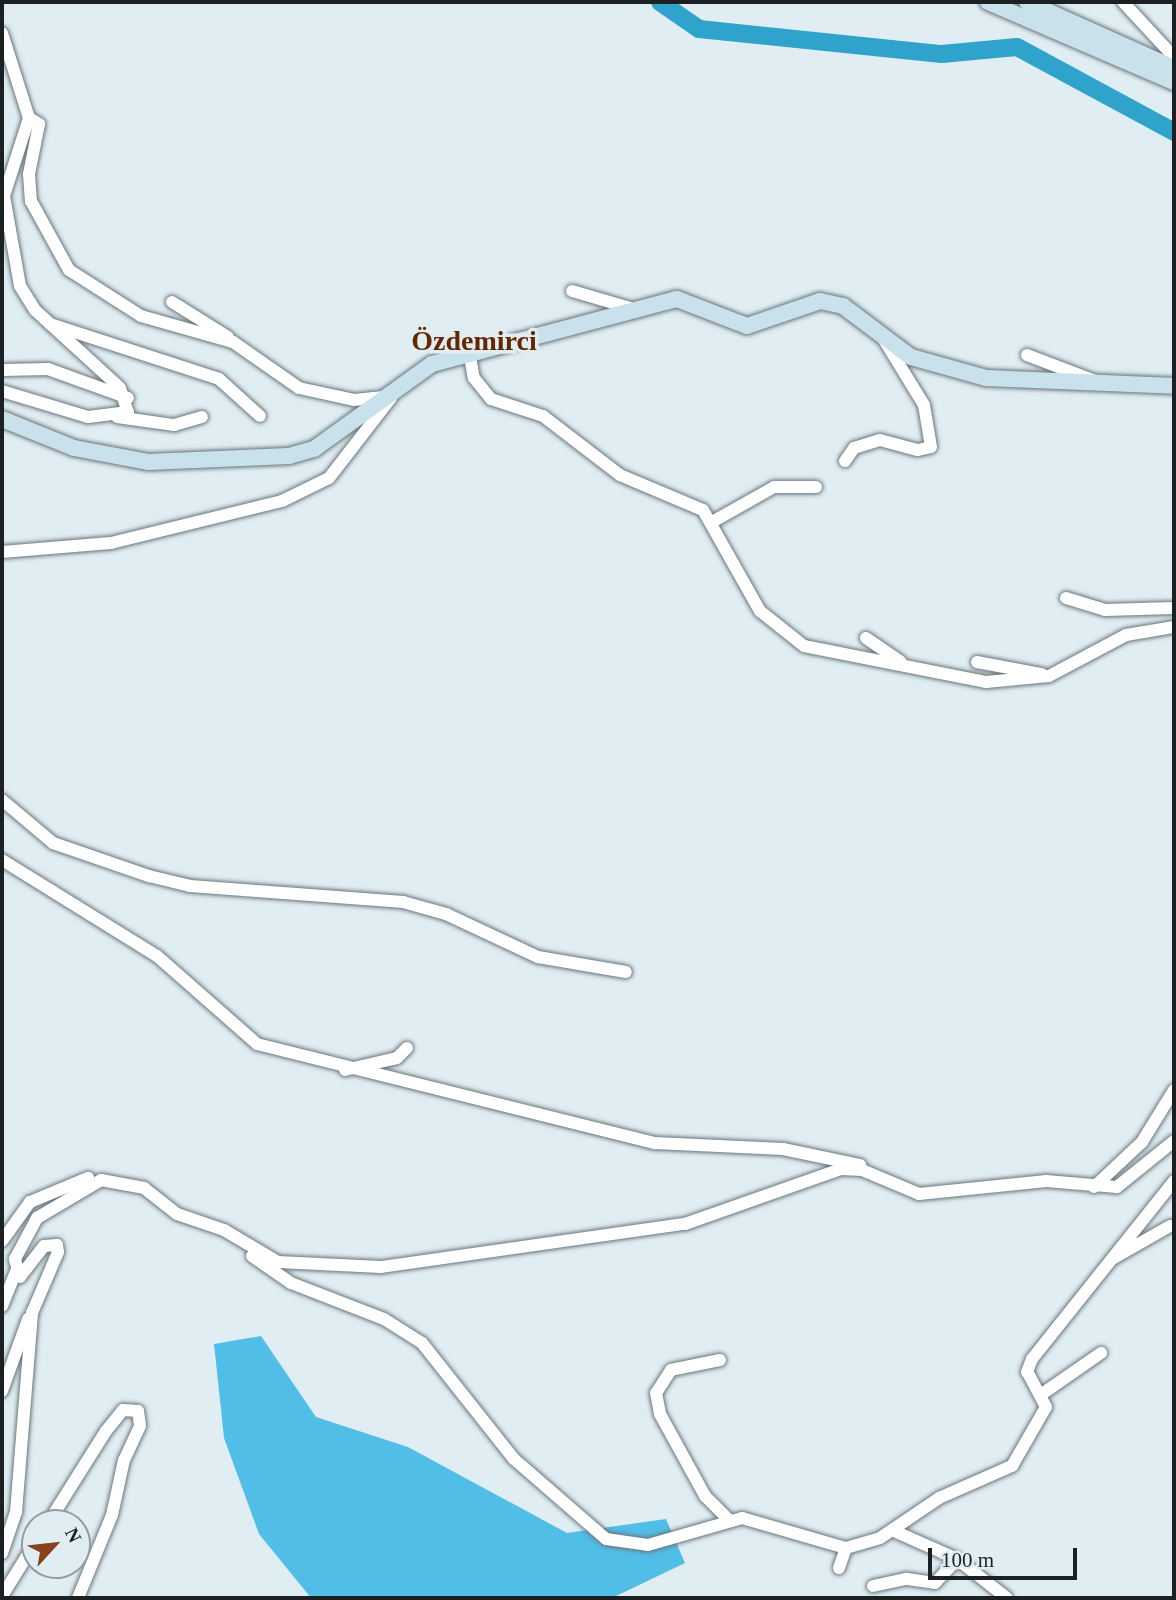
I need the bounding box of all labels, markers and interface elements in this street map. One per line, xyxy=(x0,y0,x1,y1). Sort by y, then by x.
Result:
district label: Özdemirci xyxy=(411,324,537,358)
north arrow xyxy=(21,1509,91,1579)
text: N xyxy=(61,1524,86,1546)
scale bar xyxy=(931,1534,1080,1578)
text: 100 m xyxy=(941,1548,994,1572)

